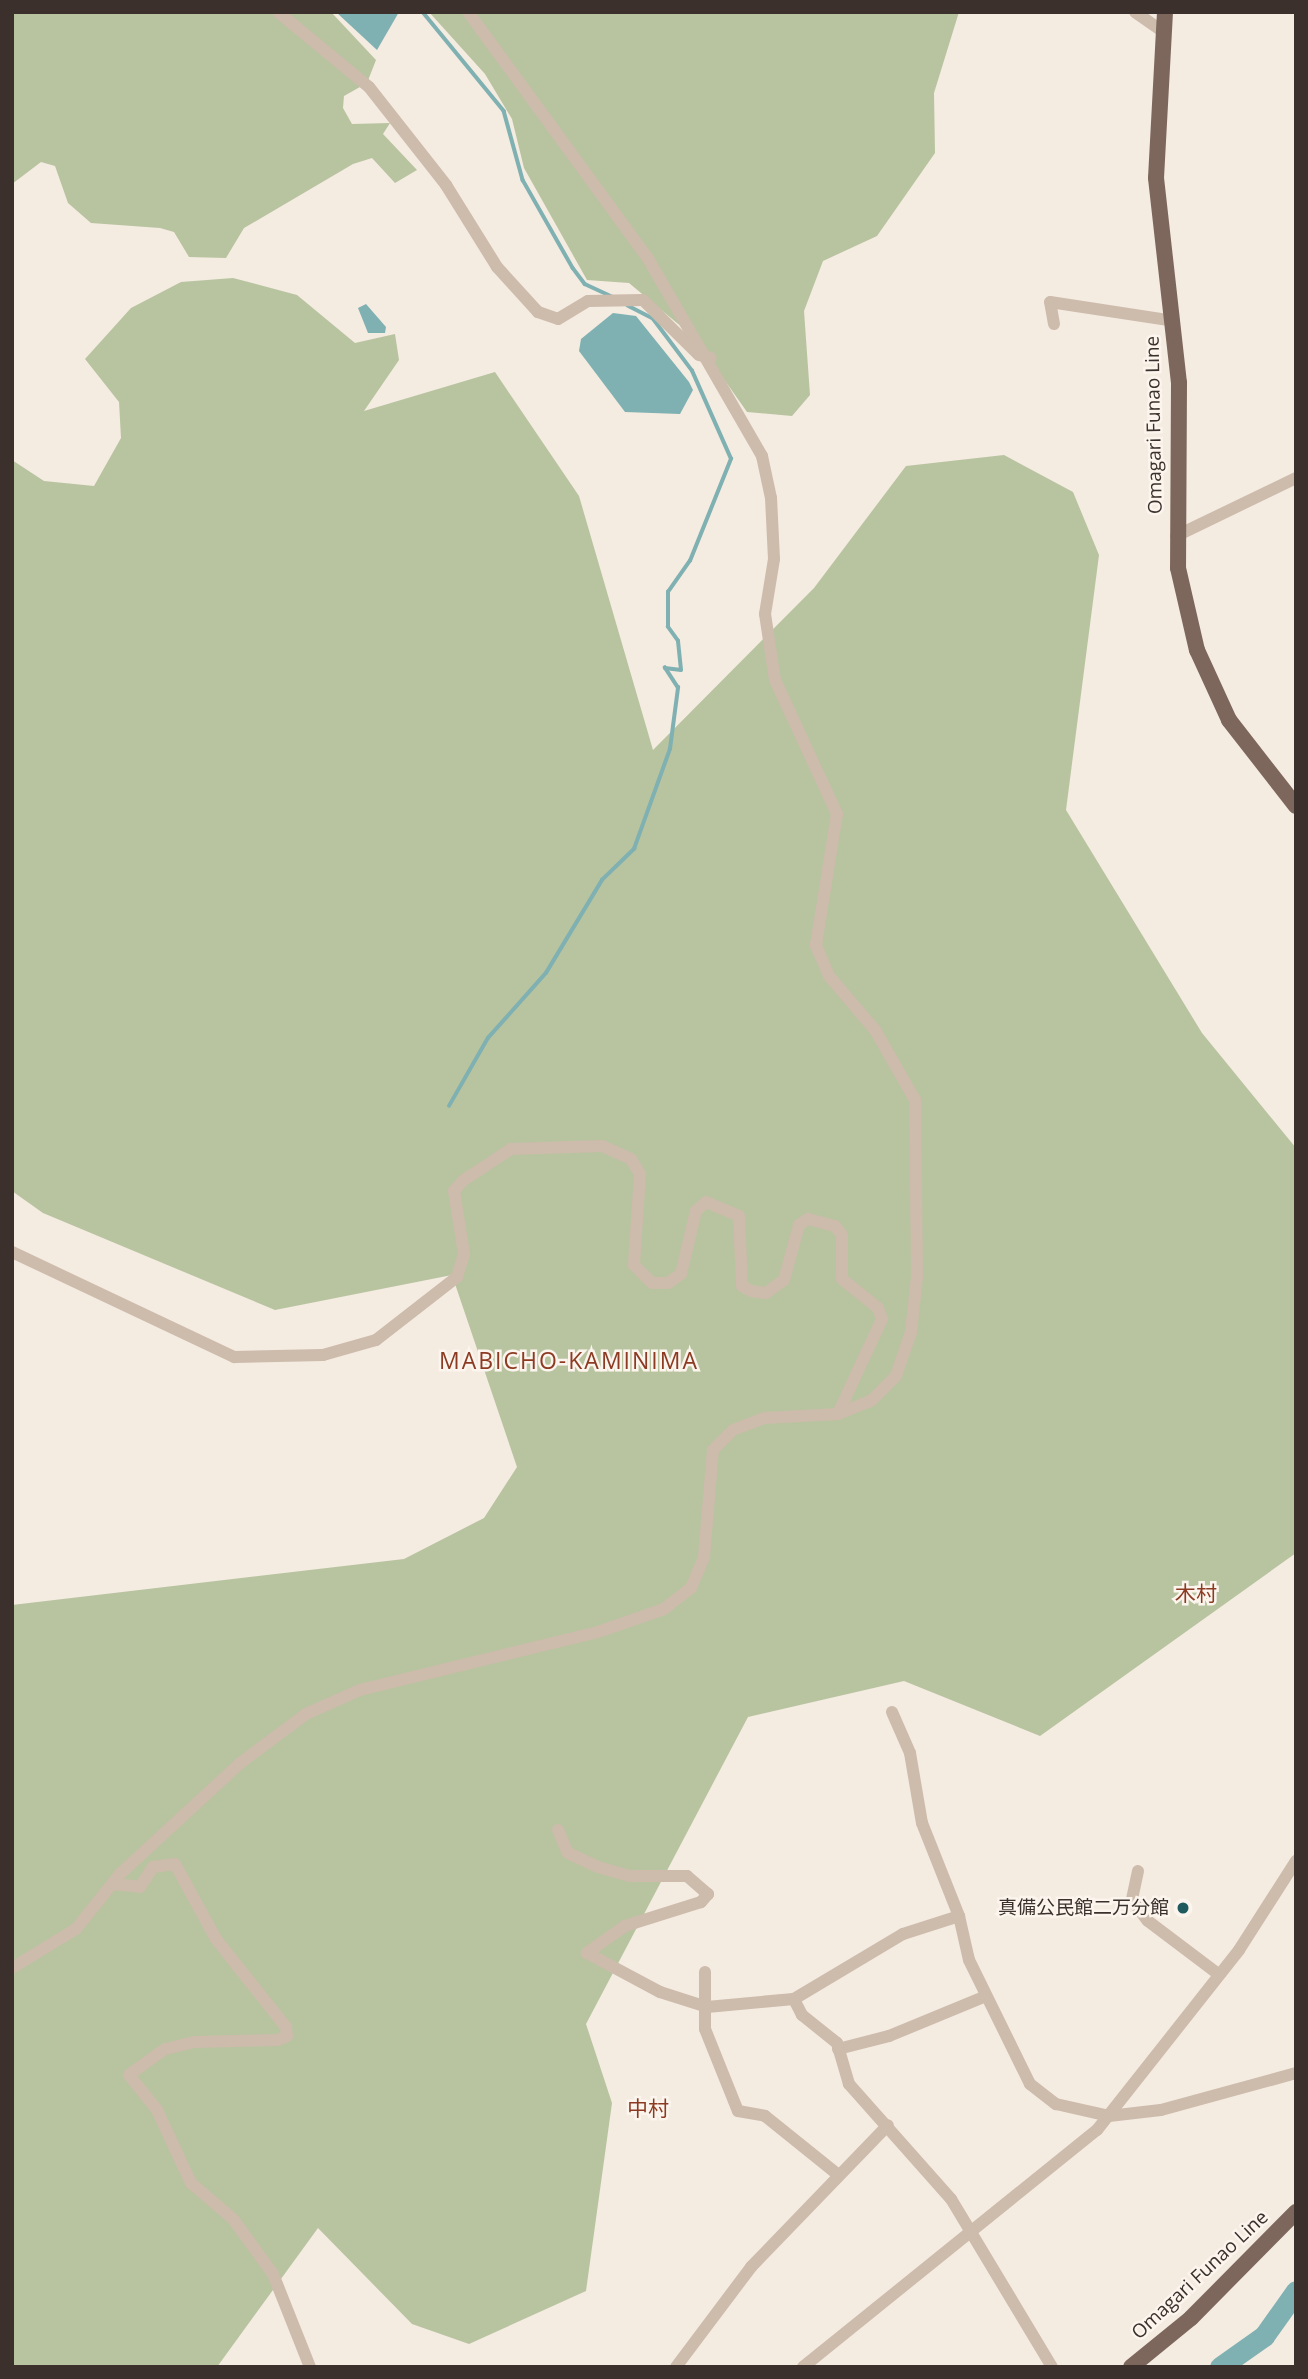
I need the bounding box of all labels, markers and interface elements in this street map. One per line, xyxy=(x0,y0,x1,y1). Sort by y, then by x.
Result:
street label: Omagari Funao Line xyxy=(1141,336,1167,514)
district label: MABICHO-KAMINIMA xyxy=(441,1346,697,1374)
district label: 木村 xyxy=(1175,1580,1217,1606)
place label: 真備公民館二万分館 xyxy=(998,1897,1169,1919)
marker: 真備公民館二万分館 xyxy=(1175,1900,1191,1916)
district label: 中村 xyxy=(627,2095,669,2121)
street label: Omagari Funao Line xyxy=(1127,2206,1273,2344)

